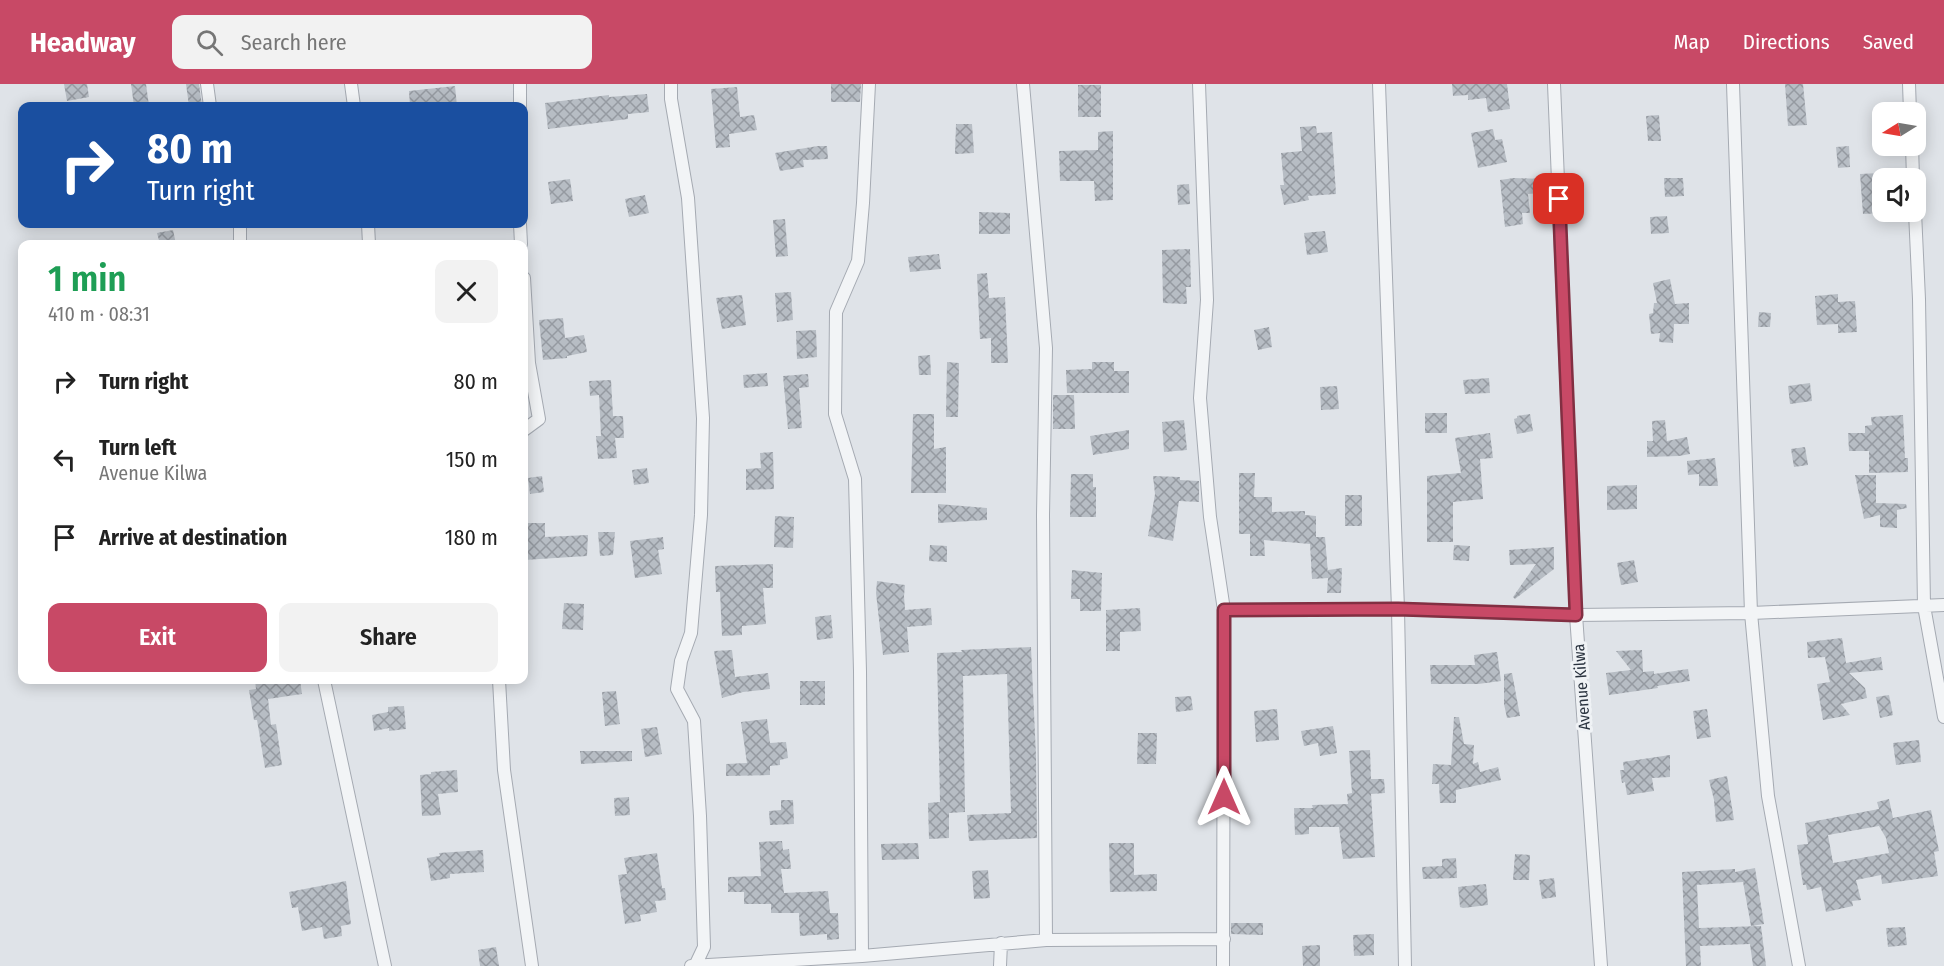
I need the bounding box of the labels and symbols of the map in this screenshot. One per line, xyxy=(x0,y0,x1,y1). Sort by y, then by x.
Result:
north arrow xyxy=(1872,102,1926,156)
pin xyxy=(1533,173,1584,224)
street label: Avenue Kilwa xyxy=(1569,643,1594,731)
position arrow xyxy=(1192,765,1256,829)

